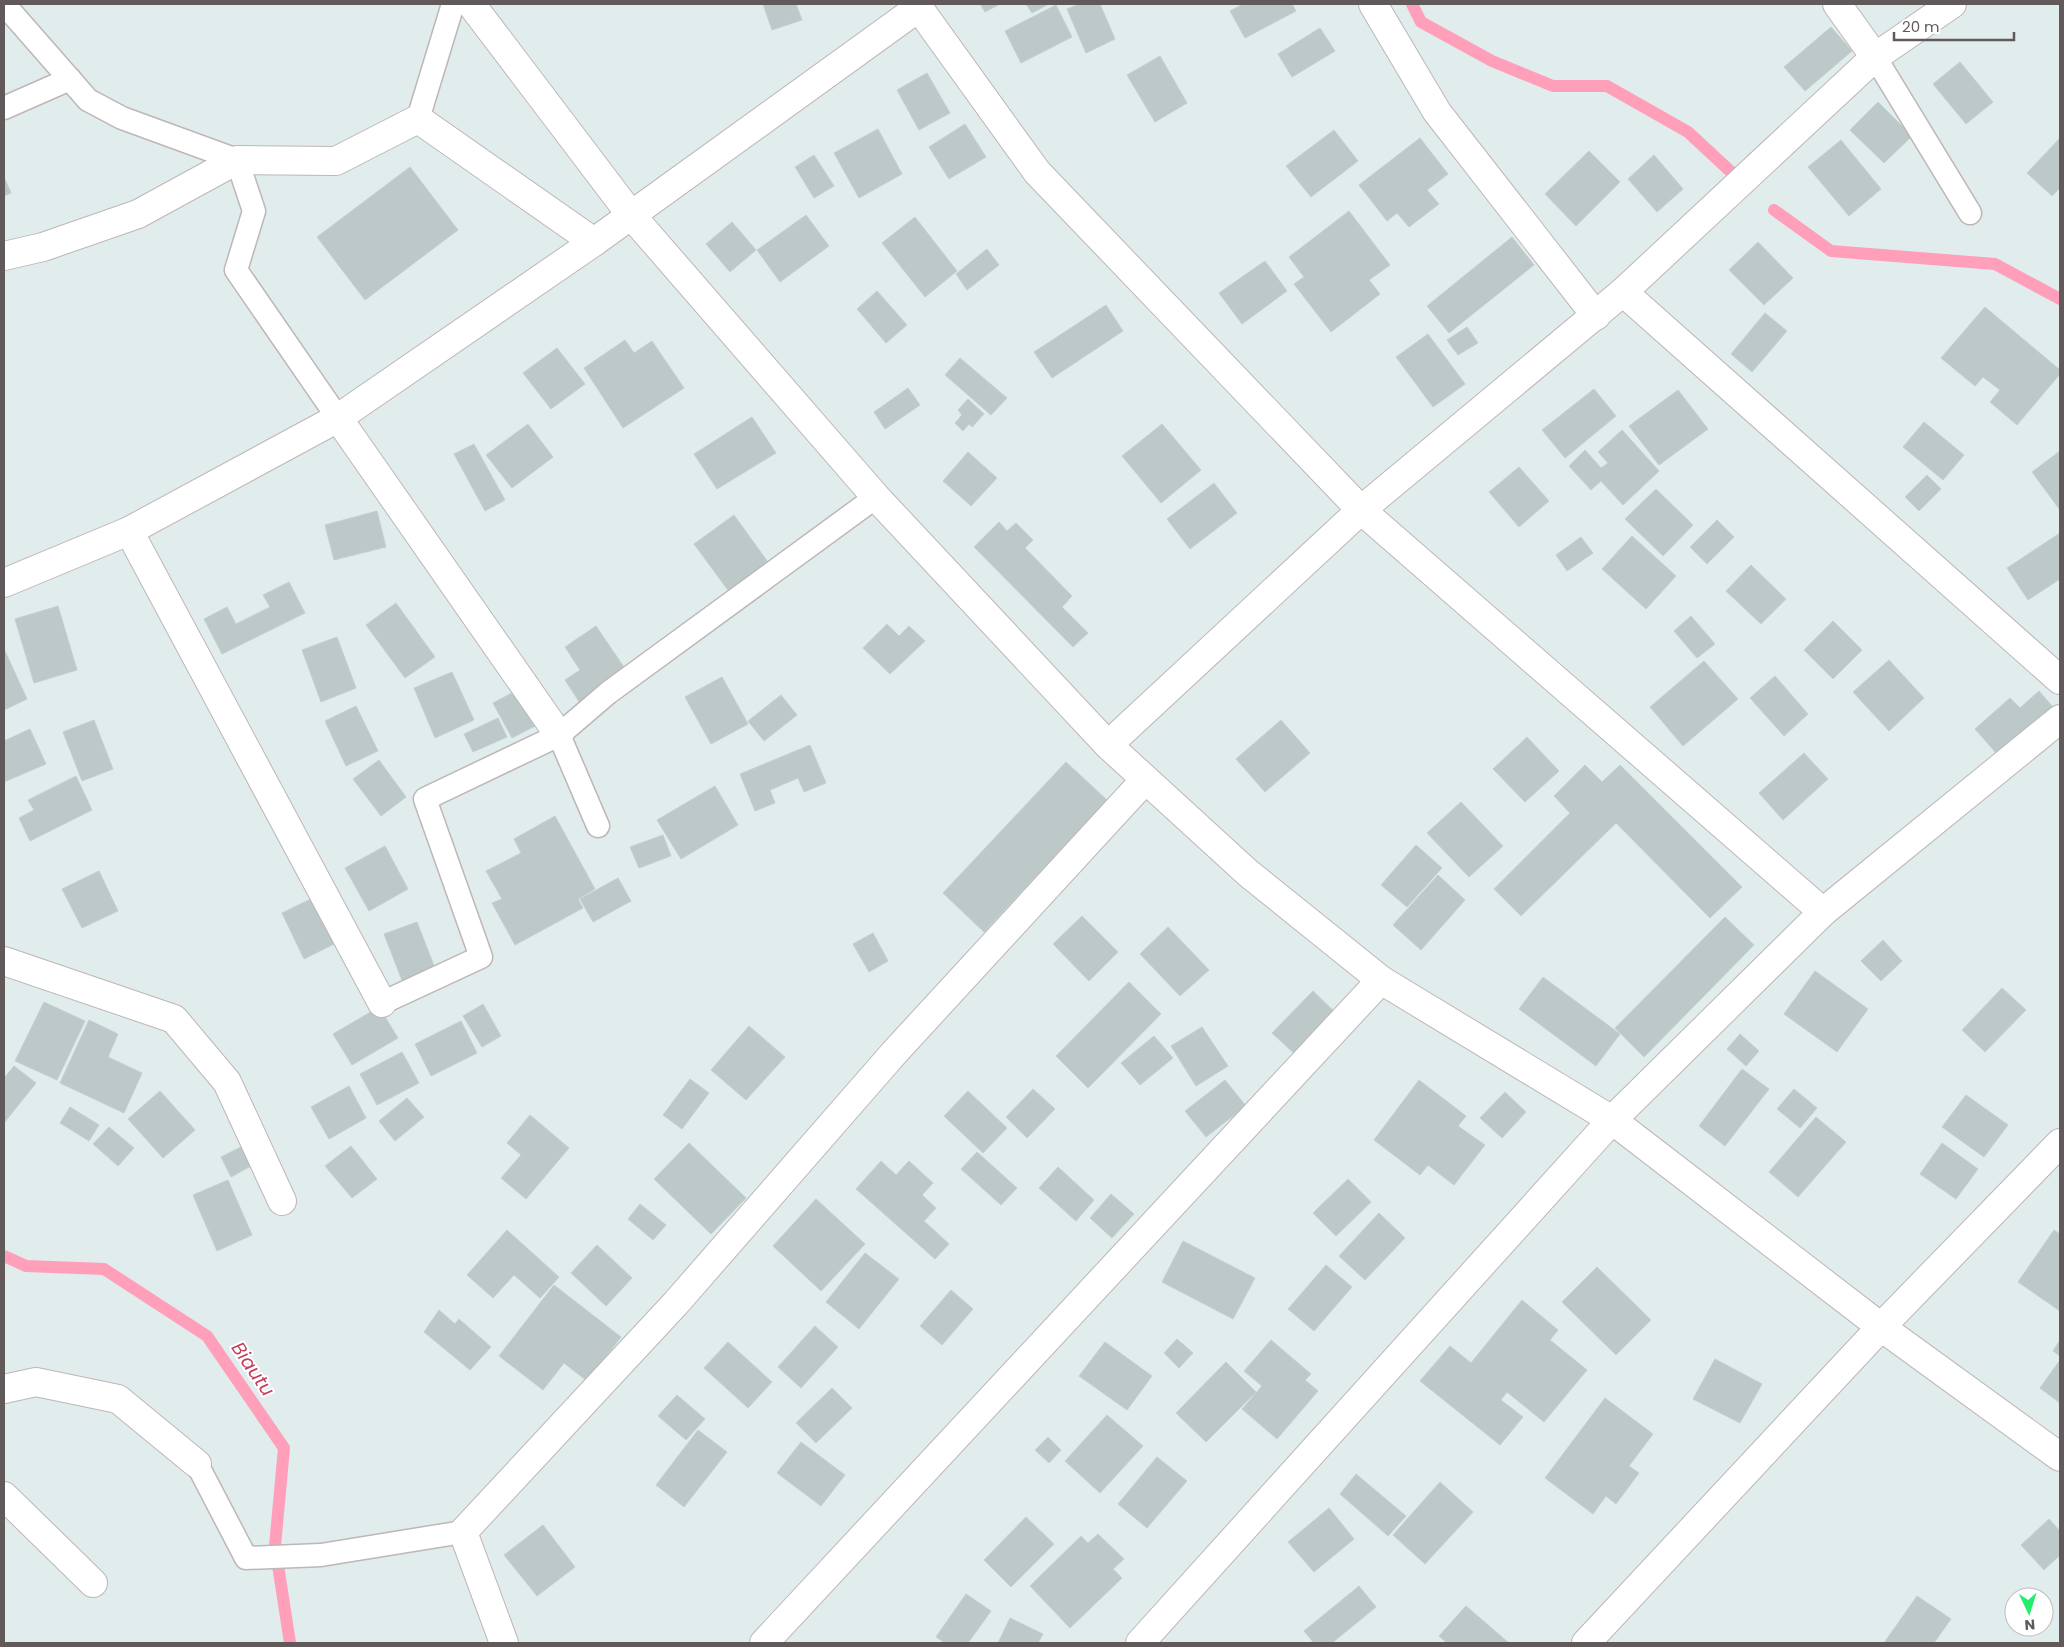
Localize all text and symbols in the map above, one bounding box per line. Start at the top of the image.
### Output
scale bar [1894,10,2014,42]
text: 20 m [1902,16,1940,37]
water label: Biautu [225,1336,281,1402]
north arrow [2004,1587,2054,1637]
text: N [2024,1615,2036,1635]

